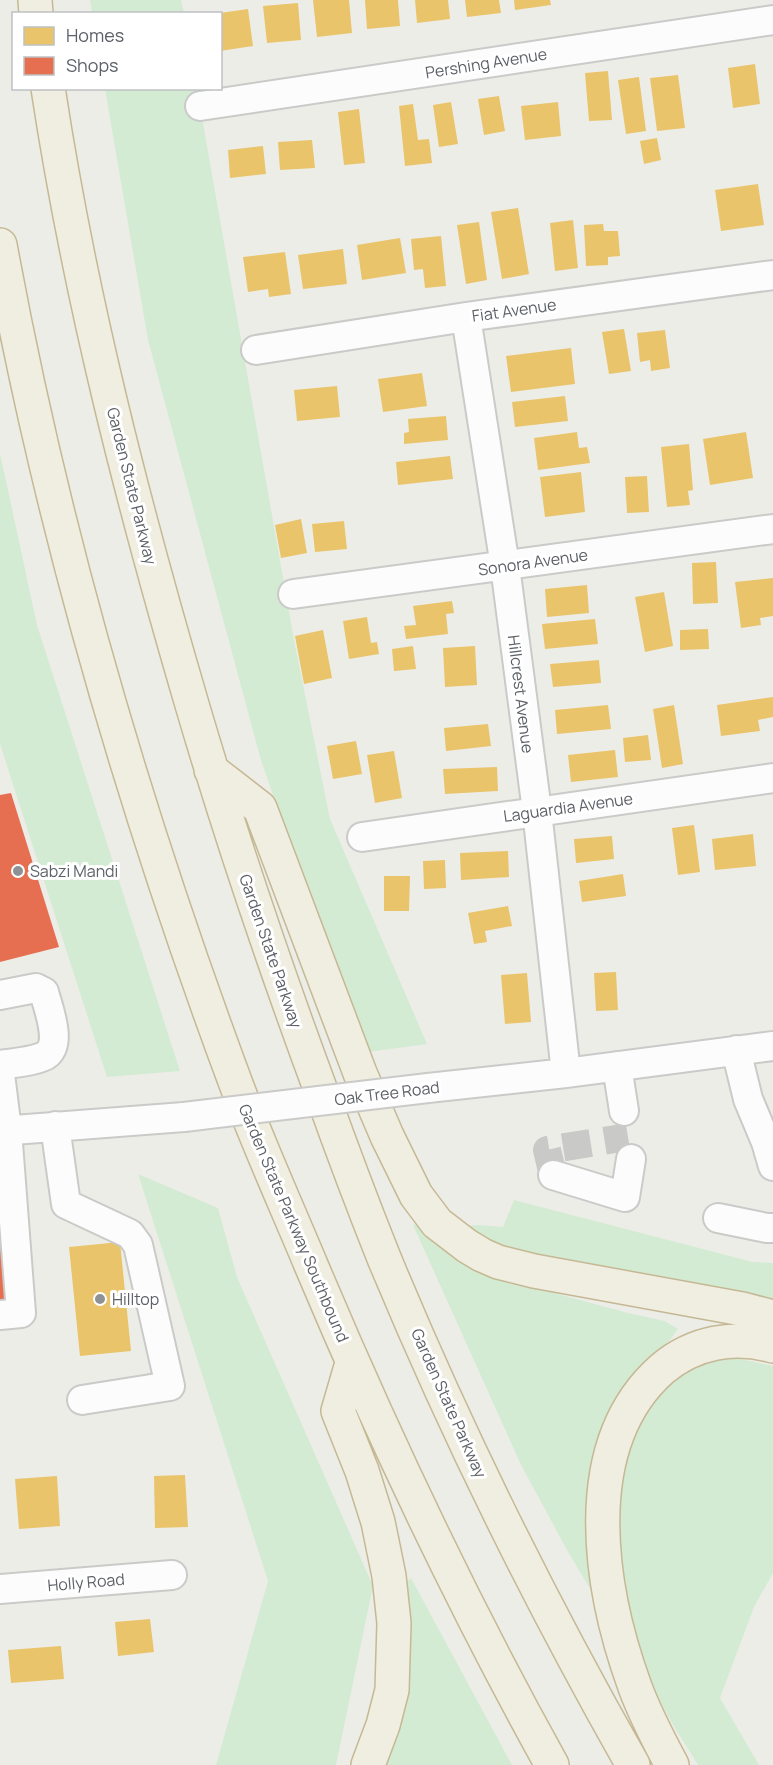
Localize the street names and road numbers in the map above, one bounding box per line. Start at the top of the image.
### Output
street label: Pershing Avenue [424,43,548,83]
street label: Fiat Avenue [470,293,558,327]
street label: Garden State Parkway [102,405,162,568]
street label: Sonora Avenue [477,543,589,581]
street label: Hillcrest Avenue [503,634,539,754]
street label: Laguardia Avenue [502,787,634,827]
street label: Garden State Parkway [234,871,308,1031]
street label: Oak Tree Road [333,1076,441,1110]
street label: Garden State Parkway Southbound [234,1101,354,1345]
street label: Garden State Parkway [406,1325,492,1482]
street label: Holly Road [46,1568,126,1596]

